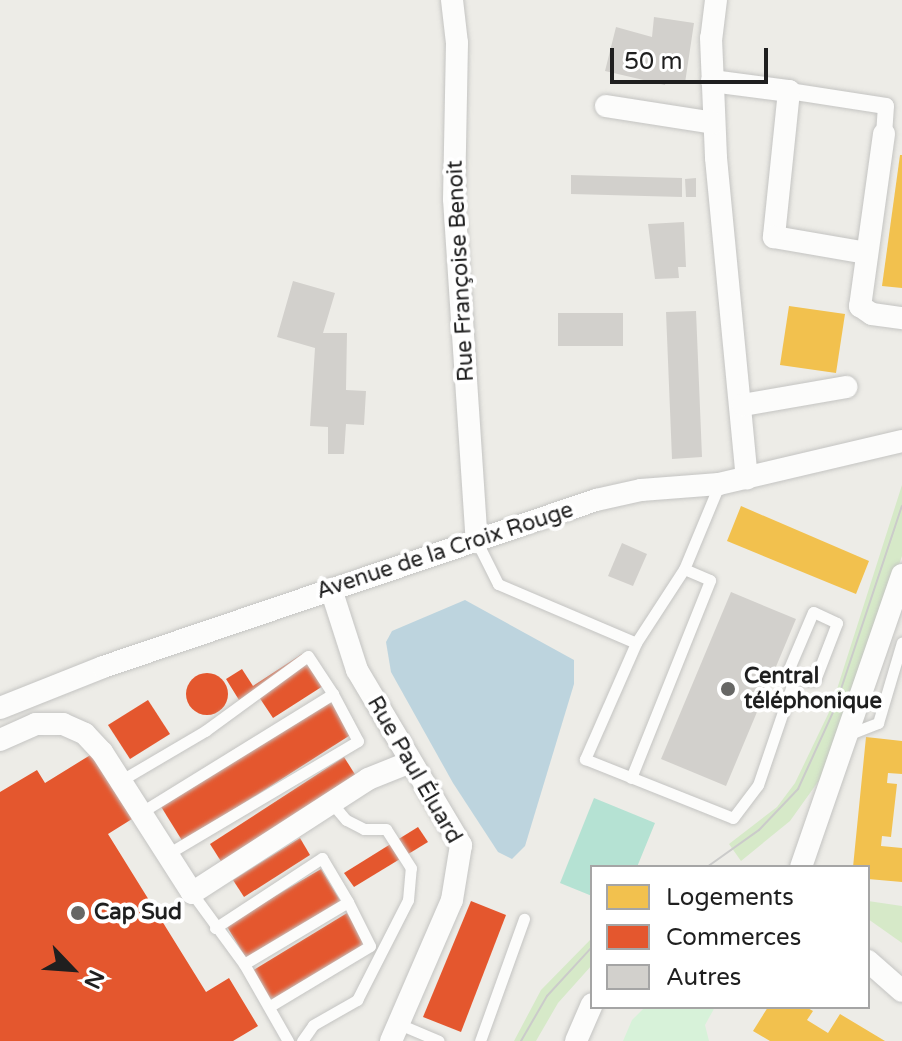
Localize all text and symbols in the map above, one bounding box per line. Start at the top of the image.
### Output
scale bar [614,32,772,82]
text: 50 m [624,47,682,76]
street label: Rue Françoise Benoit [442,160,480,382]
street label: Avenue de la Croix Rouge [313,497,577,605]
place label: Central téléphonique [744,663,882,714]
marker: Central téléphonique [719,680,737,698]
street label: Rue Paul Éluard [361,692,467,848]
legend [590,865,870,1009]
text: Logements [666,883,794,912]
place label: Cap Sud [94,900,182,926]
marker: Cap Sud [69,904,87,922]
text: Commerces [666,923,801,952]
north arrow [32,929,112,1009]
text: Autres [666,963,741,992]
text: N [78,966,109,993]

